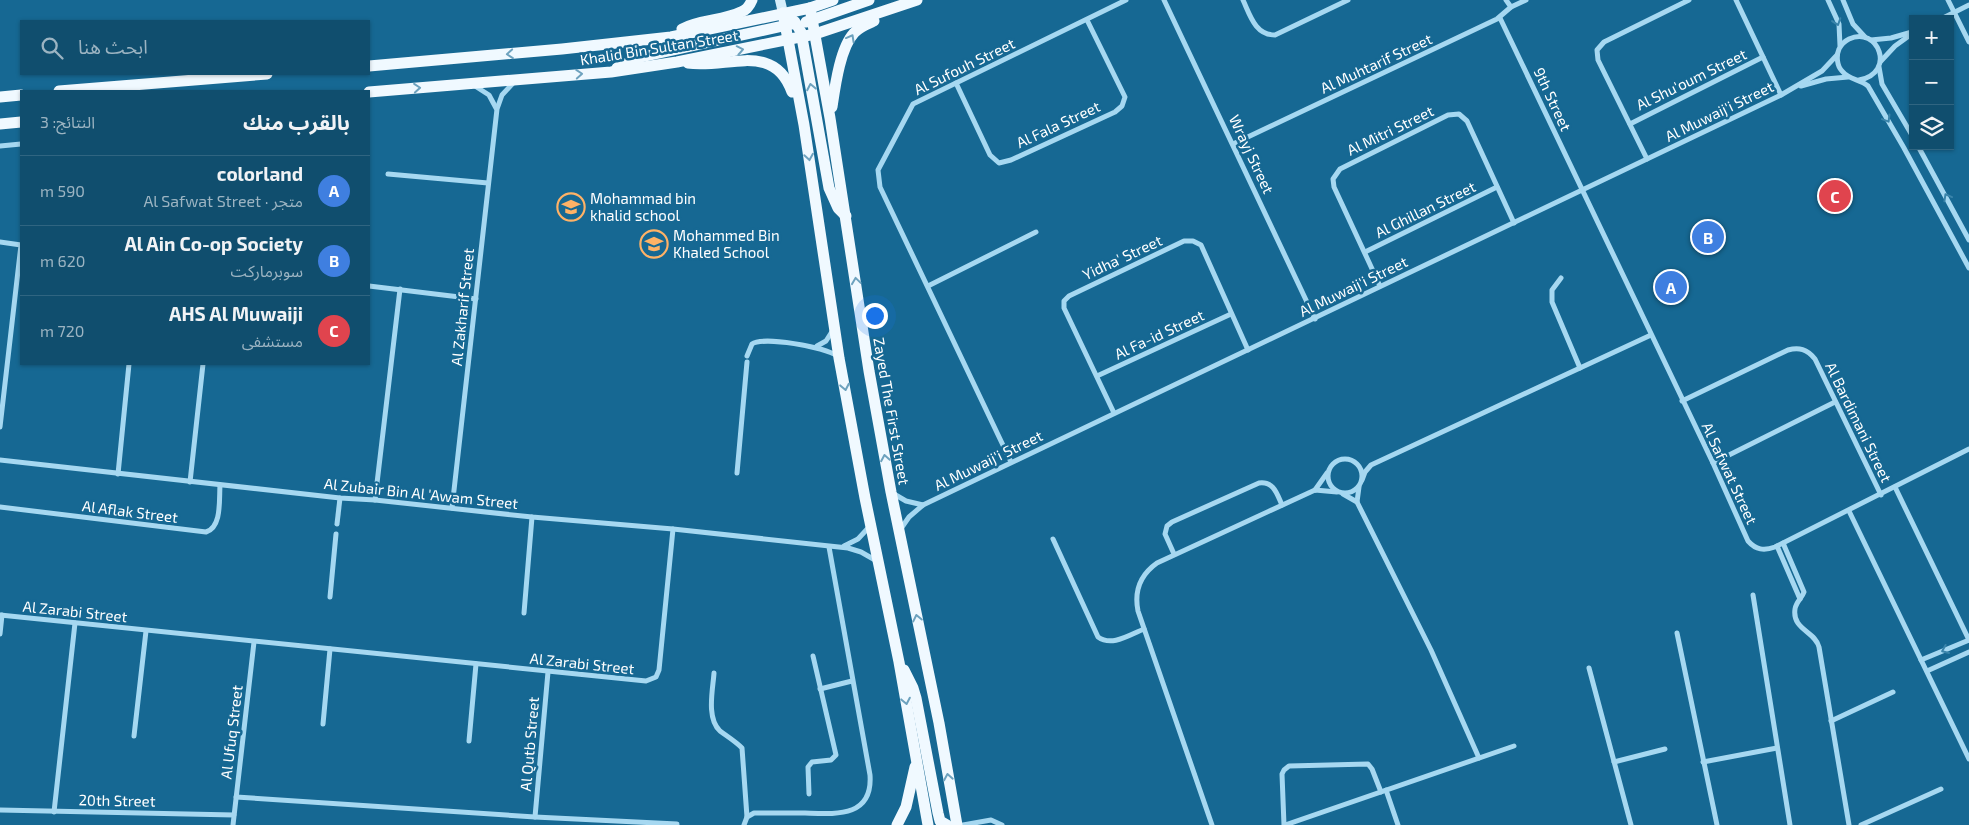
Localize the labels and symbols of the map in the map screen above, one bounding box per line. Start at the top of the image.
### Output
one-way arrow [1831,18,1841,26]
street label: Khalid Bin Sultan Street [579,26,740,68]
street label: Al Muhtarif Street [1317,29,1435,97]
street label: Al Sufouh Street [911,34,1018,98]
one-way arrow [845,35,855,44]
street label: Al Shu'oum Street [1633,44,1749,114]
one-way arrow [735,45,744,55]
one-way arrow [506,48,514,59]
street label: 9th Street [1530,64,1576,134]
one-way arrow [576,69,584,80]
street label: Al Muwaij'i Street [1662,77,1777,146]
one-way arrow [806,82,816,91]
one-way arrow [414,83,422,94]
street label: Al Fala Street [1013,97,1103,151]
street label: Al Mitri Street [1344,101,1436,159]
street label: Wrayj Street [1225,112,1278,197]
one-way arrow [1881,114,1891,123]
one-way arrow [803,153,813,162]
street label: Al Ghillan Street [1372,177,1478,241]
pin: C [1819,177,1851,215]
place label: Mohammad bin khalid school [590,189,696,224]
school or university icon: Mohammad bin khalid school [556,192,586,222]
one-way arrow [1943,193,1953,202]
pin: B [1692,218,1724,256]
place label: Mohammed Bin Khaled School [673,226,780,261]
school or university icon: Mohammed Bin Khaled School [639,229,669,259]
street label: Yidha' Street [1079,231,1165,283]
street label: Al Zakharif Street [447,247,477,367]
street label: Al Muwaij'i Street [1296,252,1411,321]
pin: A [1655,268,1687,306]
one-way arrow [851,276,862,284]
your location [862,303,888,329]
street label: Al Fa-id Street [1111,305,1207,363]
street label: Zayed The First Street [870,336,914,486]
street label: Al Bardimani Street [1822,359,1896,485]
one-way arrow [839,382,849,391]
street label: Al Safwat Street [1699,419,1762,527]
street label: Al Muwaij'i Street [931,426,1046,495]
one-way arrow [880,454,890,463]
street label: Al Zubair Bin Al 'Awam Street [323,474,519,512]
street label: Al Aflak Street [81,496,179,526]
street label: Al Zarabi Street [22,597,128,625]
one-way arrow [913,613,923,622]
one-way arrow [1941,644,1950,654]
street label: Al Zarabi Street [529,649,635,677]
street label: Al Ufuq Street [216,684,246,780]
street label: Al Qutb Street [516,696,543,792]
one-way arrow [901,696,911,705]
one-way arrow [944,773,954,782]
street label: 20th Street [78,790,156,810]

